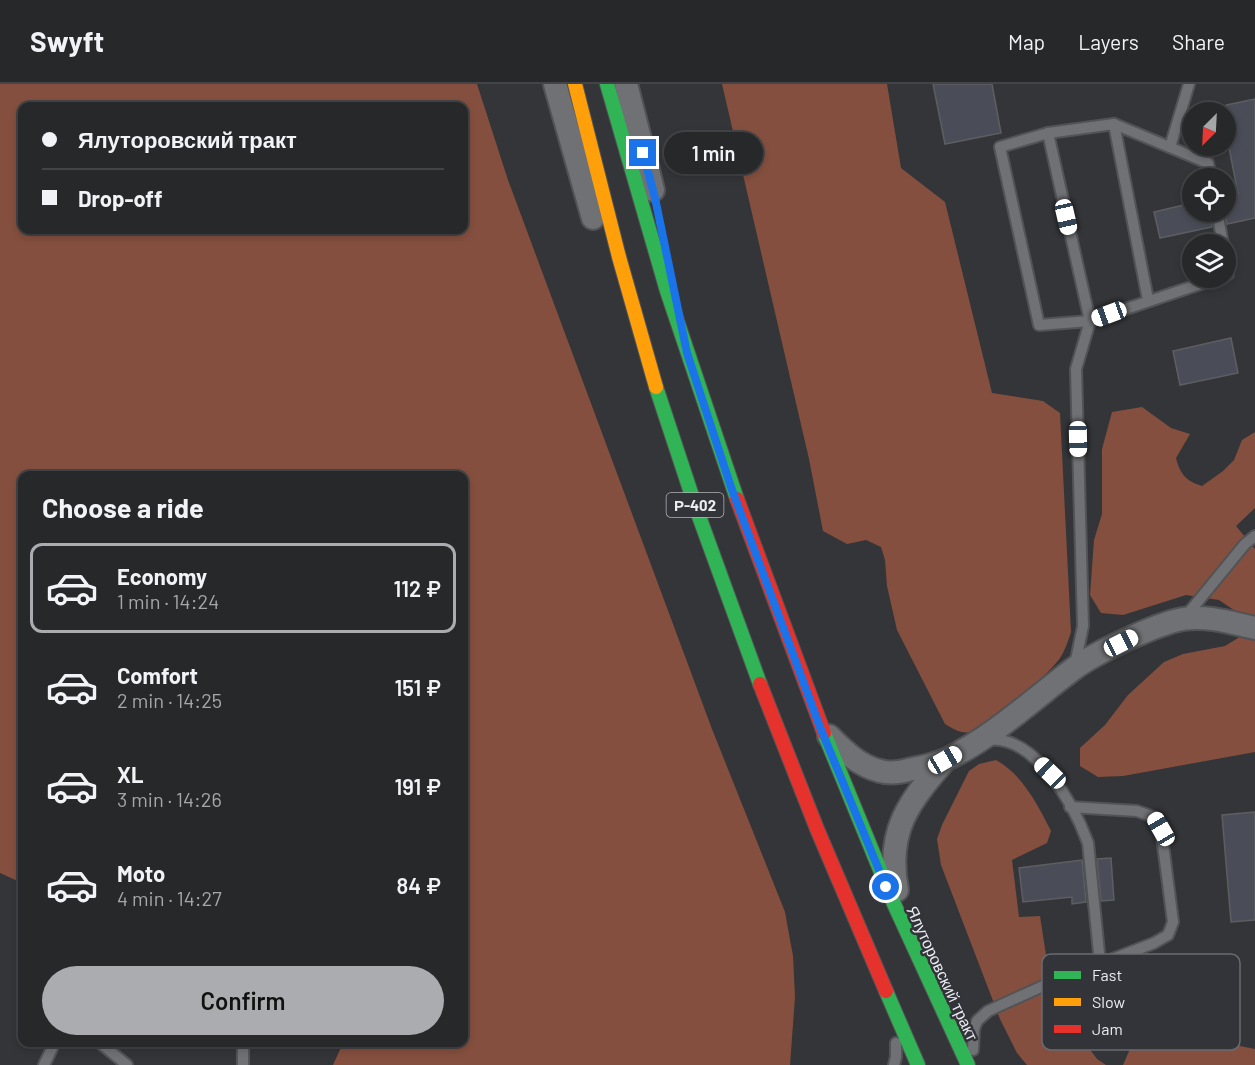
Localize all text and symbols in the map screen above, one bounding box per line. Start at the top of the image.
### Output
text: Swyft [30,24,104,58]
text: Map [1008,29,1045,54]
text: Layers [1078,29,1139,54]
text: Share [1172,29,1225,54]
north arrow [1182,102,1236,156]
map controls [1182,102,1236,288]
text: Ялуторовский тракт [78,126,297,152]
callout: 1 min [664,132,763,174]
route end [629,139,656,166]
text: 1 min [692,141,735,165]
button: locate [1182,168,1236,222]
text: Drop-off [78,185,162,211]
car [1053,197,1079,237]
button: layers [1182,234,1236,288]
car [1089,299,1129,329]
car [1069,421,1087,457]
text: Choose a ride [42,491,204,523]
road number: Р-402 [666,493,724,517]
icon: car [45,561,99,615]
text: Economy [117,563,207,589]
text: 112 ₽ [393,575,441,601]
text: 1 min · 14:24 [117,589,219,613]
car [1101,627,1141,659]
icon: car [45,660,99,714]
text: Comfort [117,662,198,688]
text: 151 ₽ [394,674,441,700]
text: 2 min · 14:25 [117,688,222,712]
car [925,743,965,777]
car [1031,754,1069,792]
icon: car [45,759,99,813]
text: XL [117,761,143,787]
text: 191 ₽ [395,773,441,799]
text: 3 min · 14:26 [117,787,222,811]
car [1144,809,1178,849]
icon: car [45,858,99,912]
text: Moto [117,860,165,886]
text: 84 ₽ [397,872,441,898]
route start [872,873,899,900]
text: 4 min · 14:27 [117,886,222,910]
street label: Ялуторовский тракт [903,902,983,1044]
legend [1042,954,1240,1050]
text: Fast [1092,965,1122,984]
button: Confirm [42,966,444,1035]
text: Slow [1092,992,1125,1011]
text: Jam [1092,1019,1123,1038]

